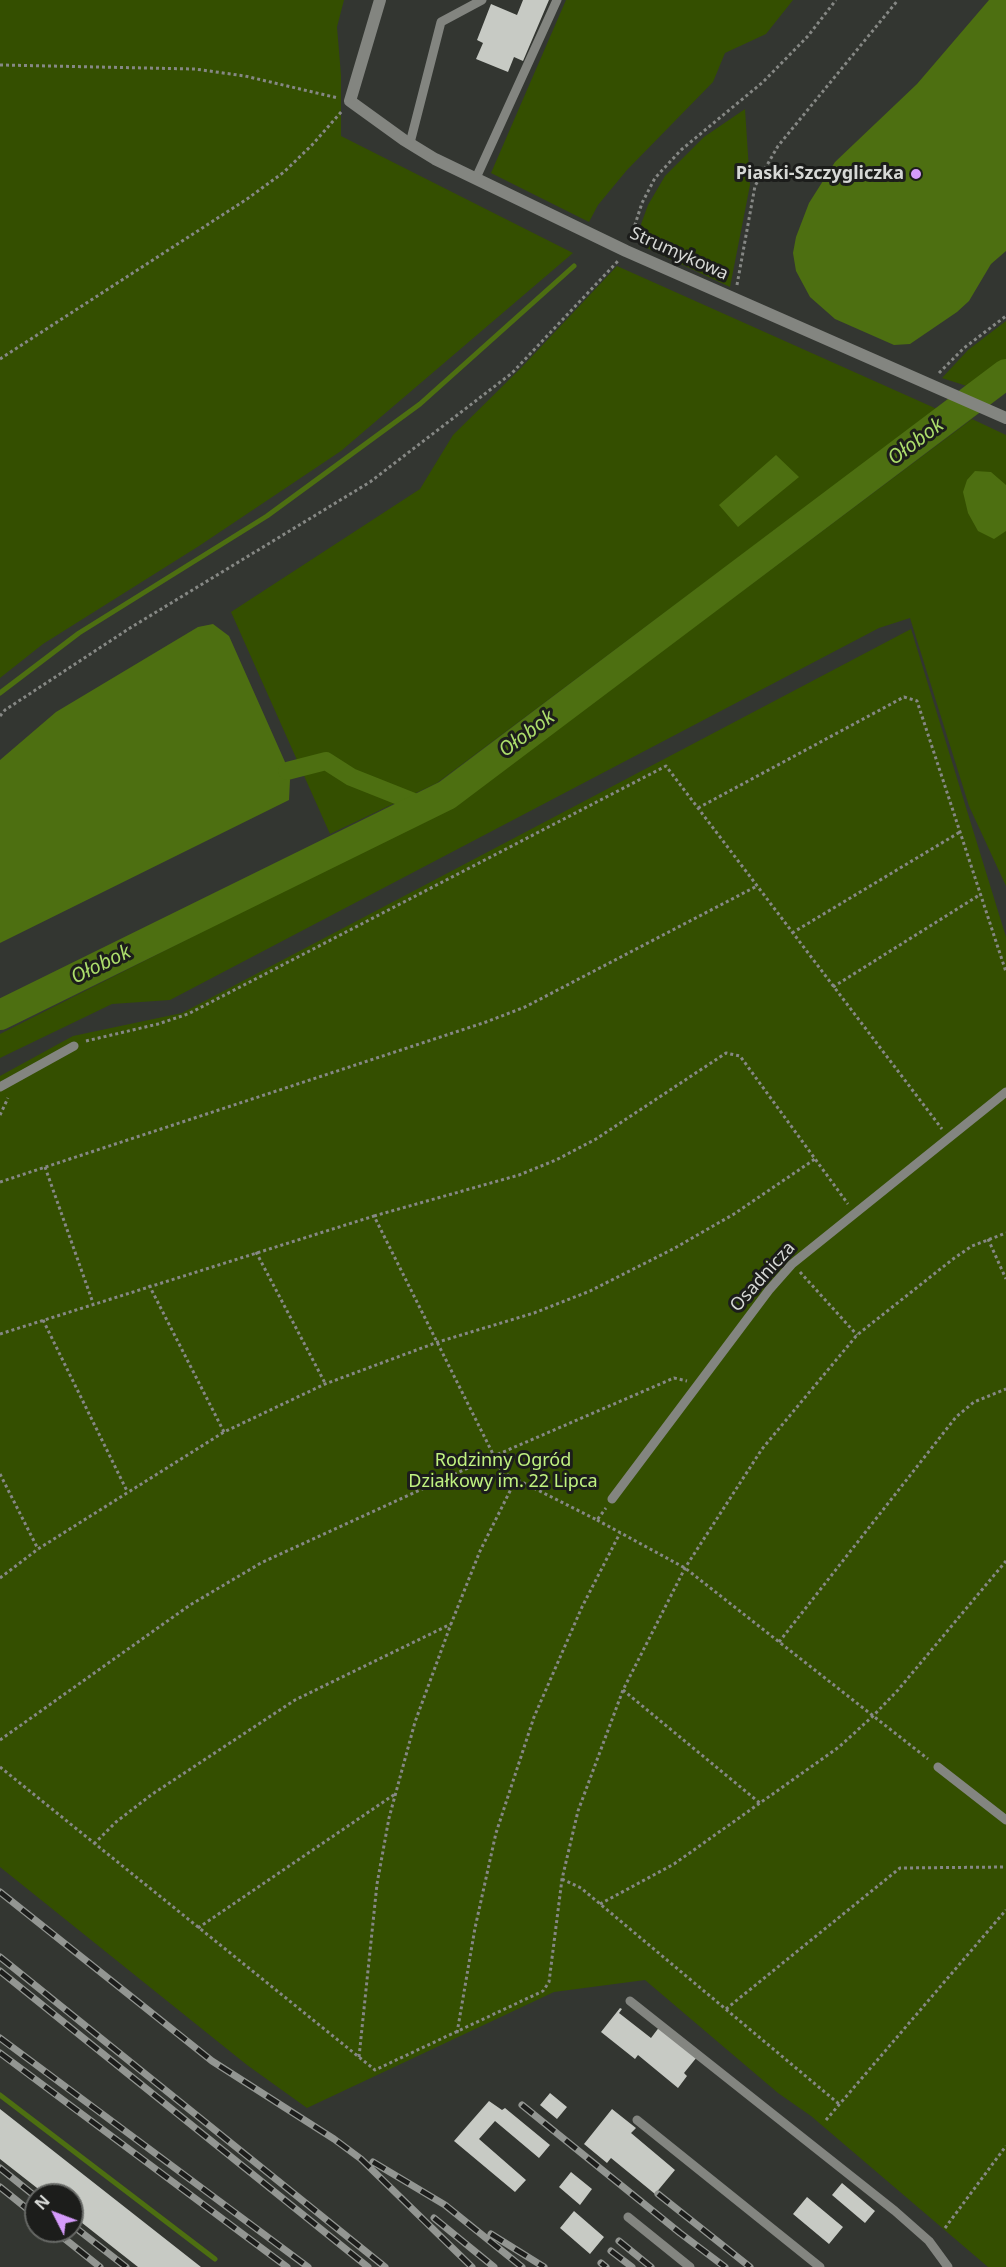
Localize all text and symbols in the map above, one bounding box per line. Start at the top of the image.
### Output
place label: Piaski-Szczygliczka [736,163,904,185]
marker: Piaski-Szczygliczka [909,167,923,181]
street label: Strumykowa [626,223,732,285]
water label: Ołobok [883,413,949,471]
water label: Ołobok [494,705,560,763]
water label: Ołobok [67,940,135,990]
street label: Osadnicza [726,1238,800,1316]
park label: Rodzinny Ogród Działkowy im. 22 Lipca [408,1450,598,1492]
north arrow [24,2183,84,2243]
text: N [30,2190,55,2214]

